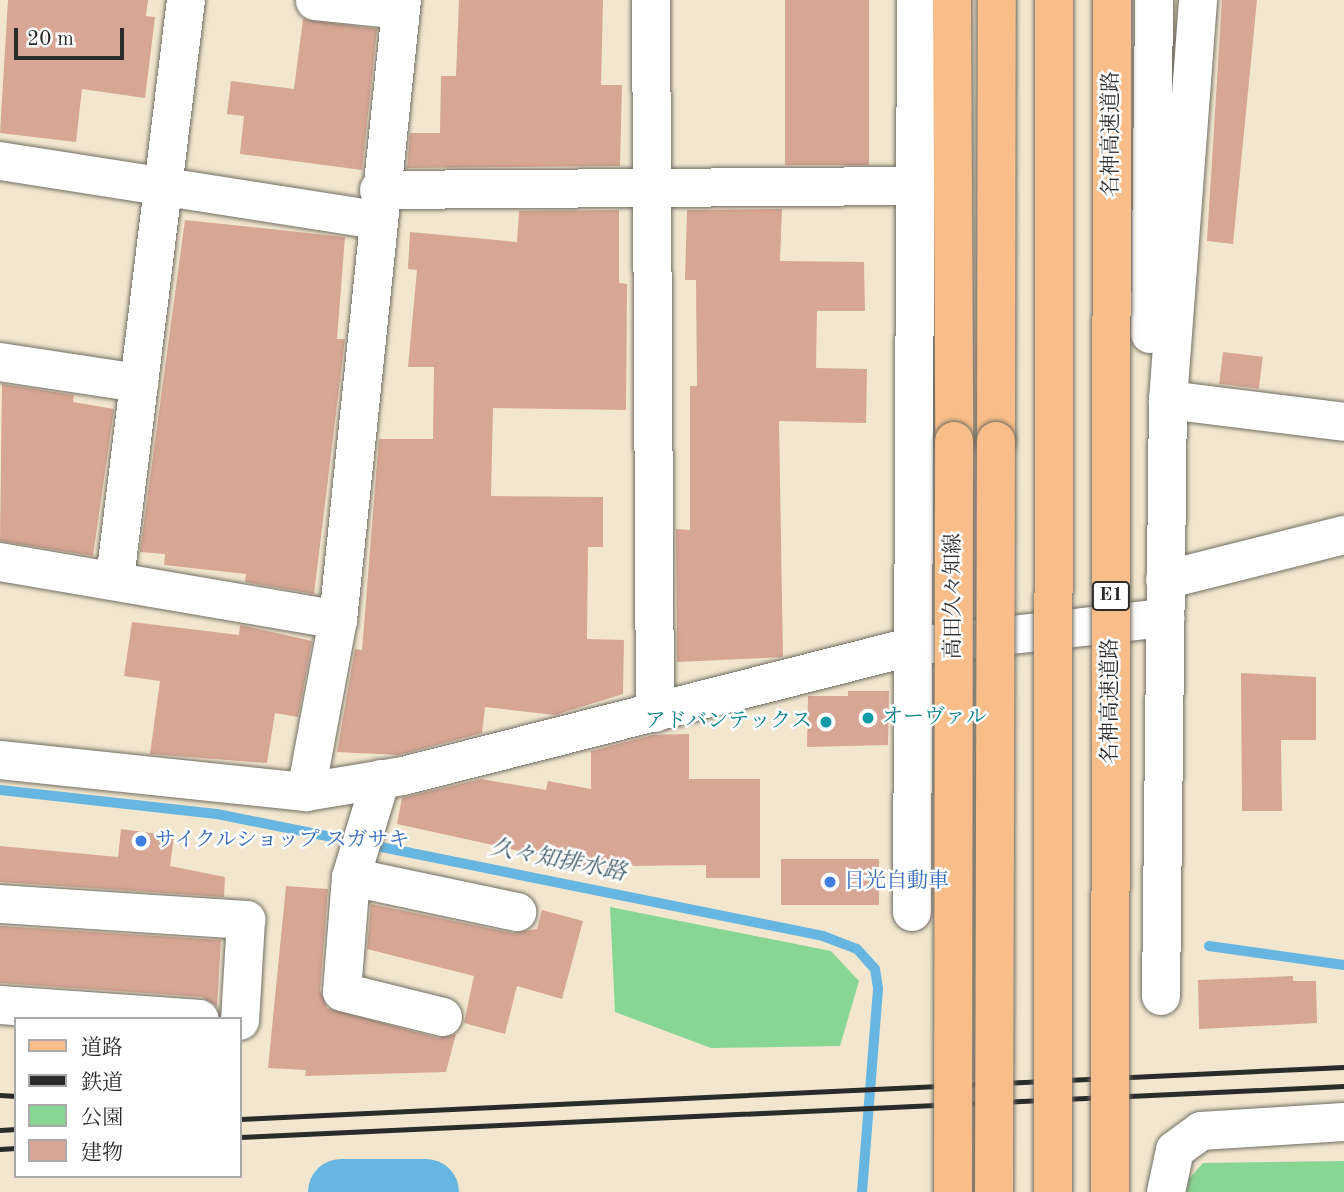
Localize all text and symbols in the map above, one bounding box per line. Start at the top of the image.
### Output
scale bar [18,14,128,58]
text: 20 m [27,29,74,50]
street label: 名神高速道路 [1099,71,1125,197]
street label: 高田久々知線 [941,533,967,659]
road number: E1 [1092,580,1130,611]
street label: 名神高速道路 [1098,638,1124,764]
place label: オーヴァル [882,705,987,731]
place label: アドバンテックス [644,709,812,735]
marker: オーヴァル [860,710,876,726]
marker: アドバンテックス [818,714,834,730]
place label: サイクルショップ スガサキ [155,828,413,854]
marker: サイクルショップ スガサキ [133,833,149,849]
water label: 久々知排水路 [488,834,628,888]
place label: 日光自動車 [844,869,949,895]
marker: 日光自動車 [822,874,838,890]
legend [14,1017,242,1178]
text: 道路 [81,1038,123,1059]
text: 鉄道 [81,1073,123,1094]
text: 公園 [81,1108,123,1129]
text: 建物 [81,1143,123,1164]

